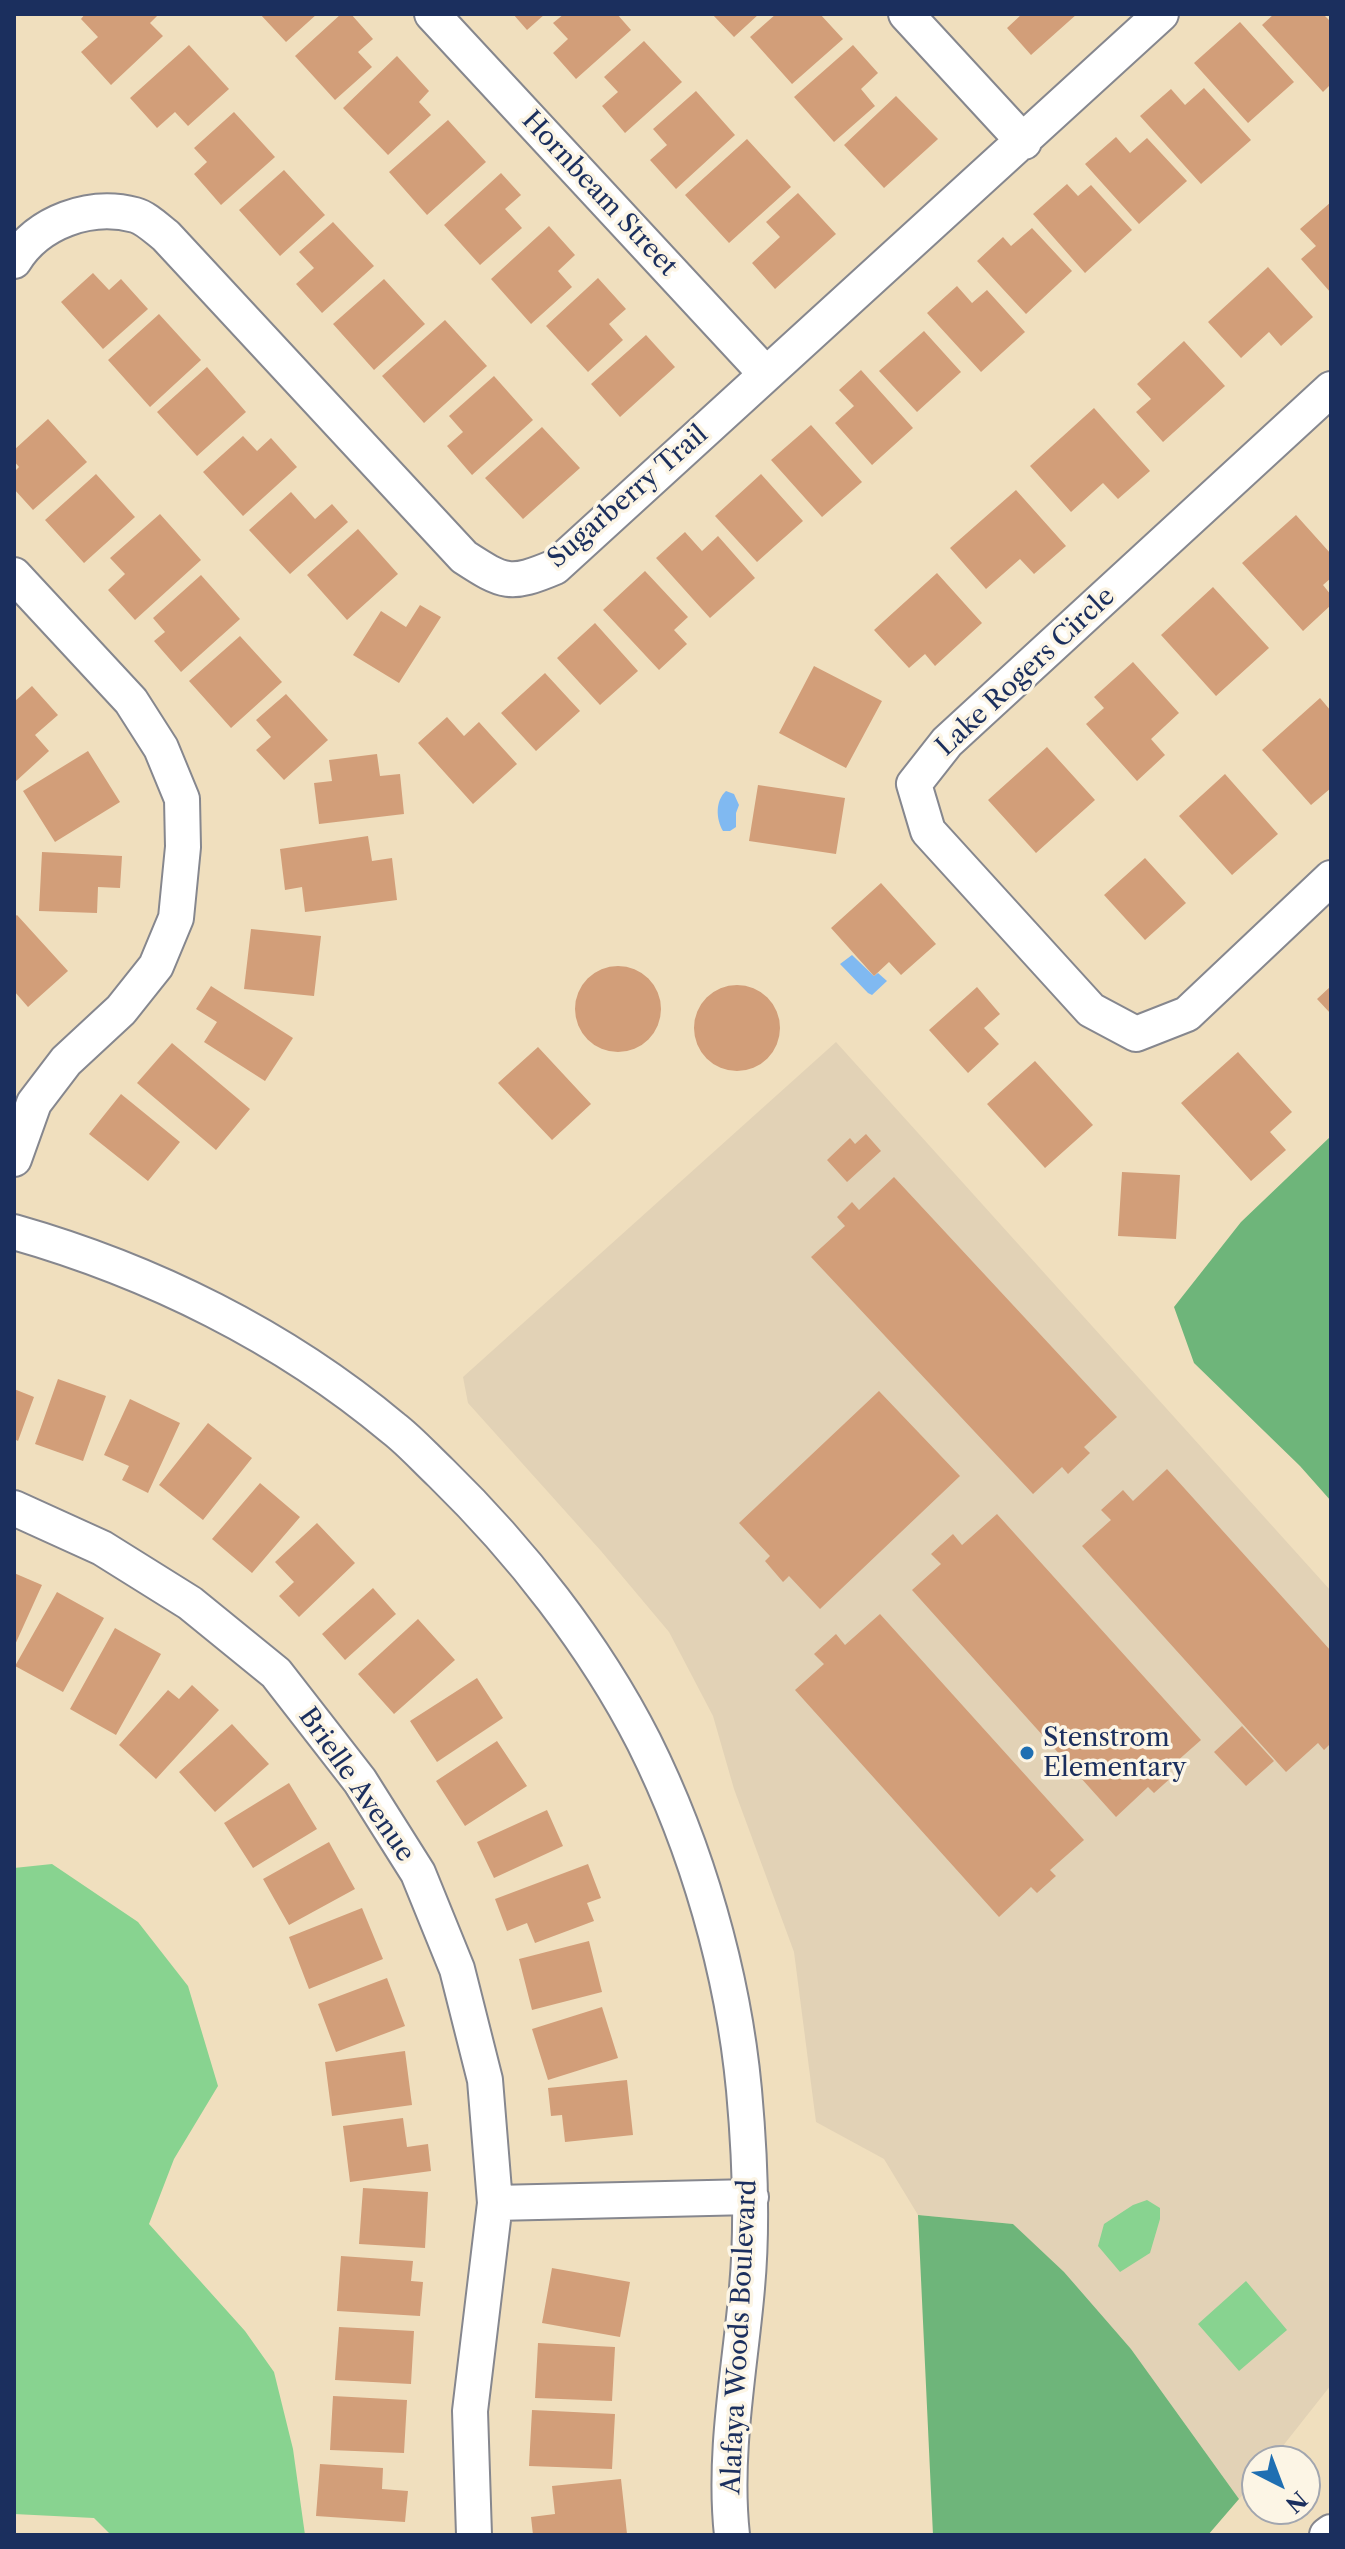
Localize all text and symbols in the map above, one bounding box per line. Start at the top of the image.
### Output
street label: Hornbeam Street [515,105,683,283]
street label: Sugarberry Trail [542,419,714,575]
street label: Lake Rogers Circle [930,581,1122,763]
street label: Brielle Avenue [291,1702,421,1868]
place label: Stenstrom Elementary [1043,1722,1187,1784]
marker: Stenstrom Elementary [1018,1744,1036,1762]
street label: Alafaya Woods Boulevard [716,2179,764,2495]
north arrow [1241,2445,1321,2525]
text: N [1280,2485,1312,2518]

